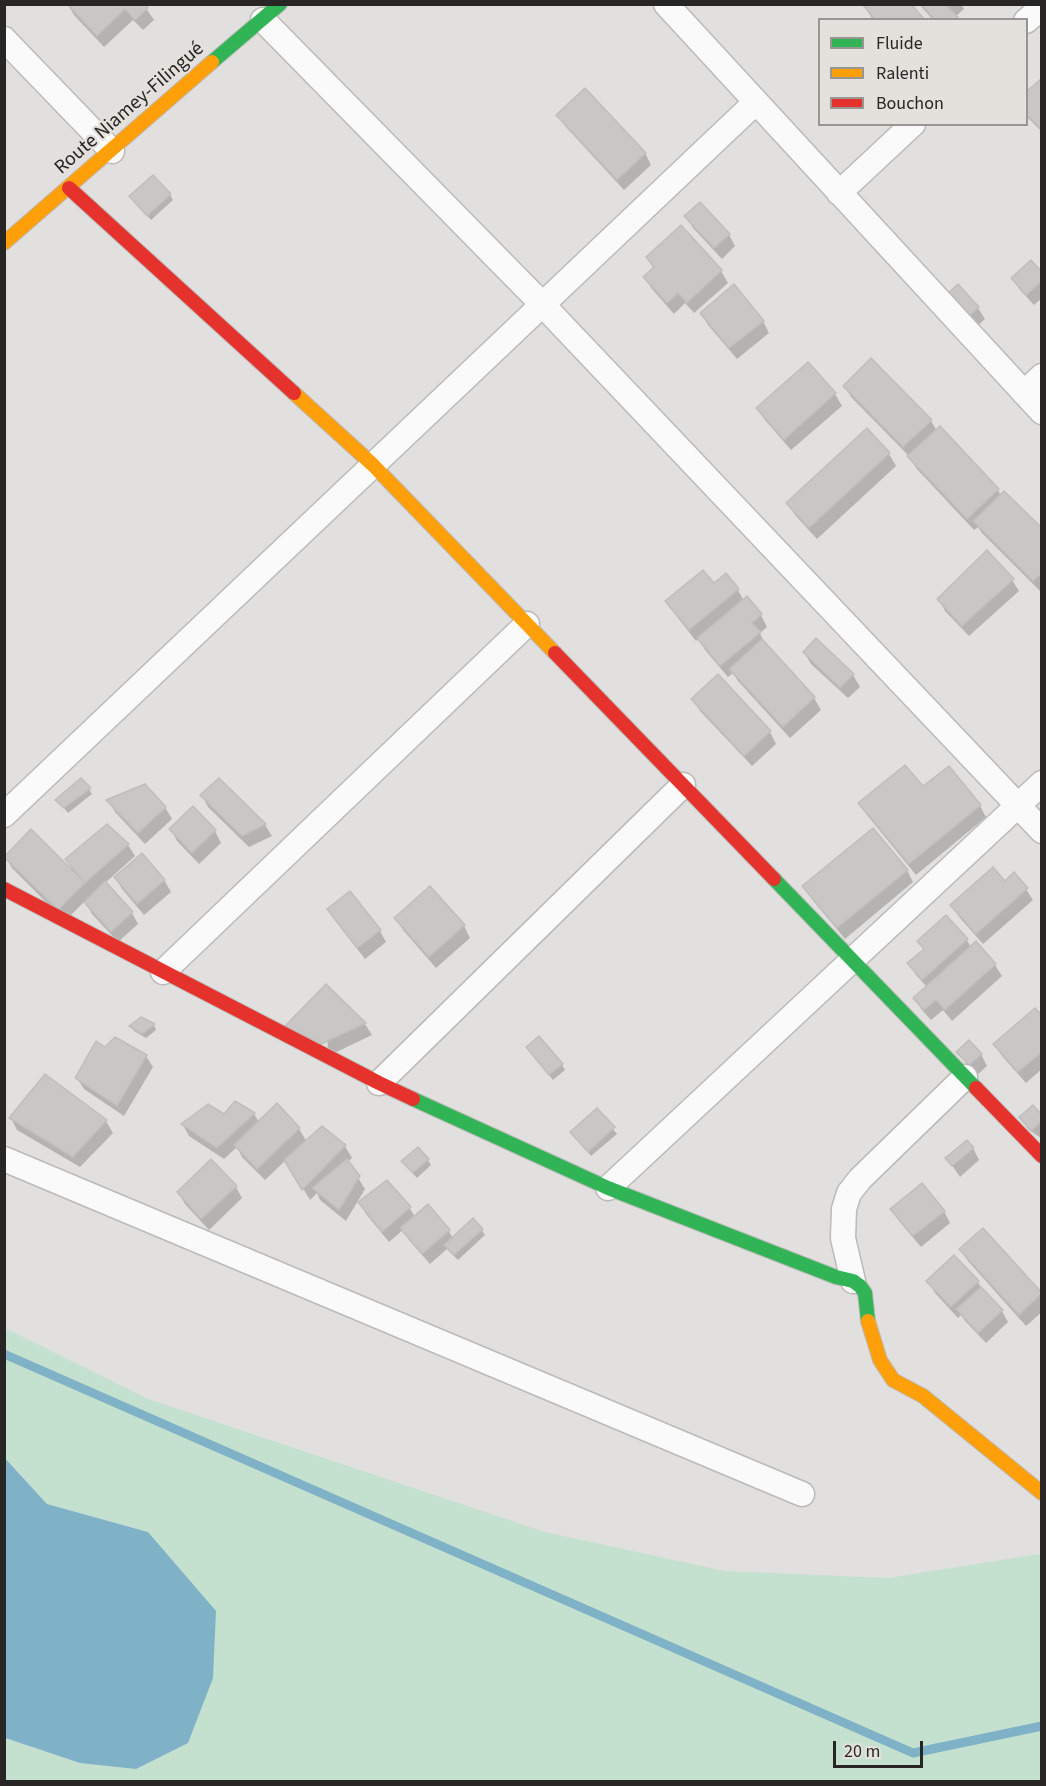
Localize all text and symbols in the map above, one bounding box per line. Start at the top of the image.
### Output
legend [818,18,1028,126]
text: Fluide [876,31,923,56]
street label: Route Niamey-Filingué [50,38,210,180]
text: Ralenti [876,61,929,86]
text: Bouchon [876,91,944,116]
scale bar [836,1729,926,1767]
text: 20 m [844,1739,880,1764]

